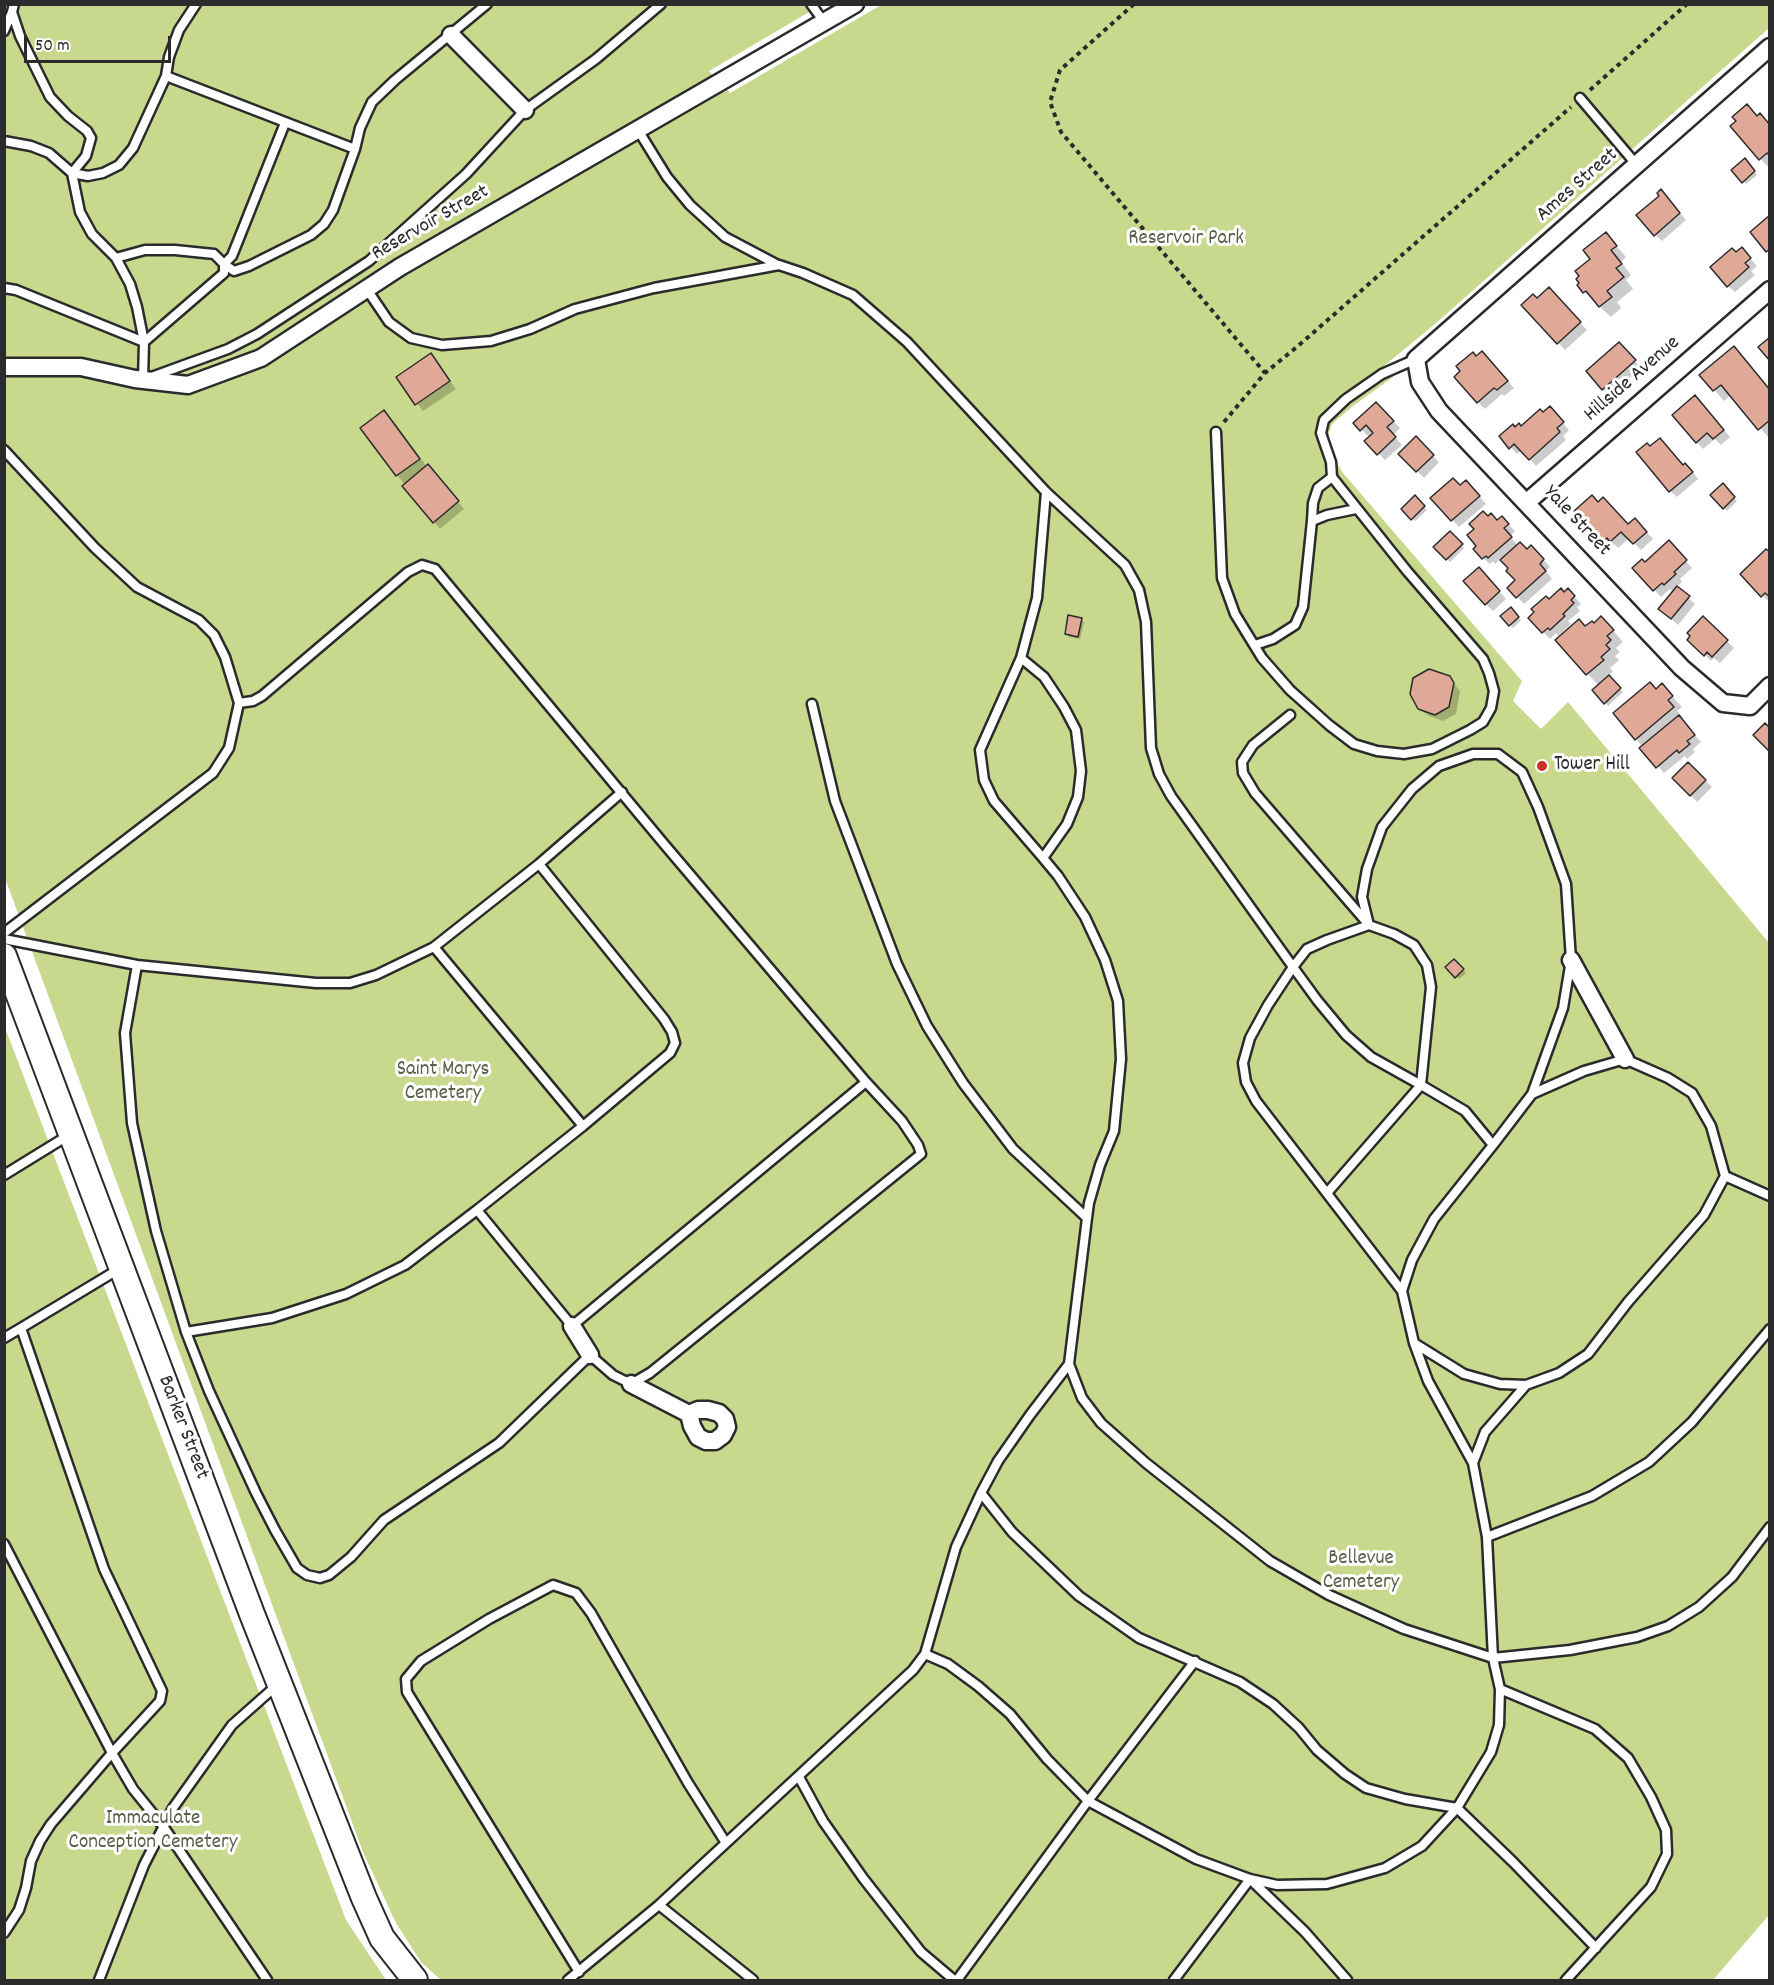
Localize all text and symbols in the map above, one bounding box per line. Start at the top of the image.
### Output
scale bar [27,24,174,62]
text: 50 m [35,34,70,59]
street label: Ames Street [1532,144,1624,228]
street label: Reservoir Street [368,180,494,268]
park label: Reservoir Park [1128,227,1244,253]
street label: Hillside Avenue [1580,332,1686,428]
street label: Yale Street [1537,481,1615,563]
place label: Tower Hill [1554,753,1630,779]
marker: Tower Hill [1535,759,1549,773]
park label: Saint Marys Cemetery [397,1058,489,1108]
street label: Barker Street [151,1373,213,1483]
park label: Bellevue Cemetery [1323,1547,1399,1597]
park label: Immaculate Conception Cemetery [69,1807,237,1857]

